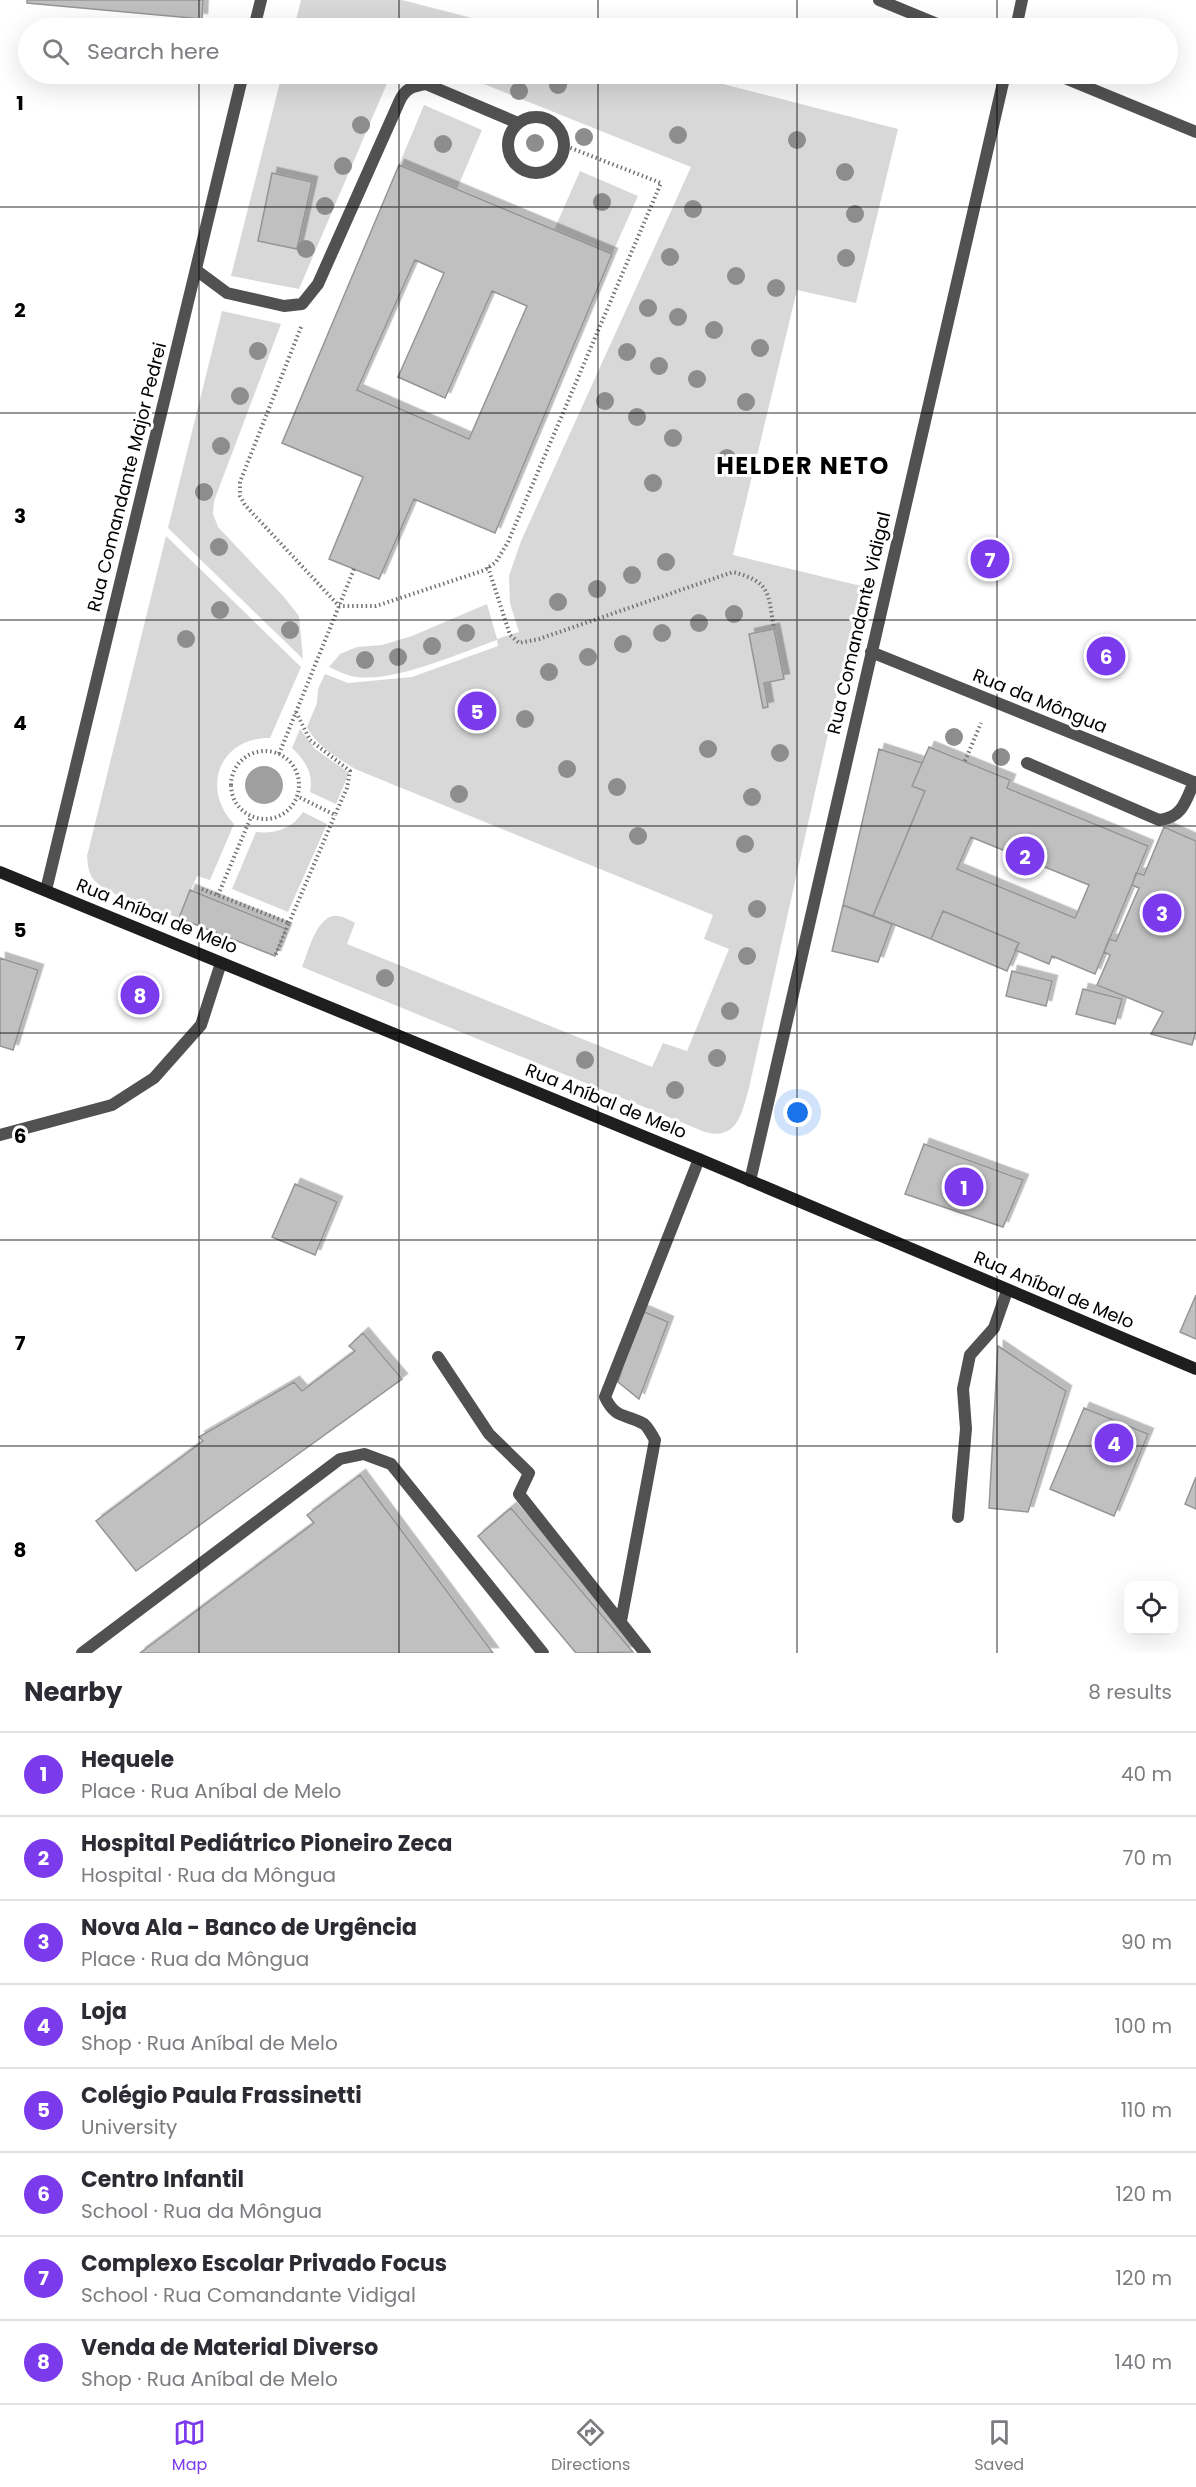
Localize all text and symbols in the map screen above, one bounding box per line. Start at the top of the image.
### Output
search box [18,18,1178,84]
icon: search [39,35,72,68]
text: Search here [87,36,220,67]
text: 1 [16,89,24,117]
text: 2 [14,296,26,324]
street label: Rua Comandante Major Pedrei [81,340,172,614]
district label: HELDER NETO [716,449,890,482]
text: 3 [14,502,26,530]
street label: Rua Comandante Vidigal [821,509,896,736]
pin: 7 [970,536,1010,582]
pin: 6 [1086,634,1126,678]
street label: Rua da Môngua [969,662,1111,739]
pin: 5 [458,688,496,734]
text: 4 [13,709,27,737]
pin: 2 [1006,834,1044,878]
street label: Rua Aníbal de Melo [73,872,242,959]
pin: 3 [1142,890,1182,936]
text: 5 [14,916,27,944]
pin: 8 [120,972,160,1018]
street label: Rua Aníbal de Melo [522,1057,691,1144]
your location [783,1098,812,1127]
text: 6 [14,1122,26,1150]
pin: 1 [944,1164,984,1210]
street label: Rua Aníbal de Melo [970,1244,1138,1335]
text: 7 [15,1329,26,1357]
pin: 4 [1094,1420,1134,1466]
text: 8 [14,1536,26,1564]
map controls [1124,1581,1178,1635]
button: locate [1124,1581,1178,1635]
text: Nearby [24,1674,122,1710]
text: 8 results [1088,1678,1172,1706]
text: Hequele [81,1744,174,1775]
text: 1 [40,1760,47,1788]
text: 40 m [1121,1760,1172,1788]
text: Place · Rua Aníbal de Melo [81,1777,341,1805]
text: Hospital Pediátrico Pioneiro Zeca [81,1828,452,1859]
text: 2 [38,1844,49,1872]
text: 70 m [1123,1844,1172,1872]
text: Hospital · Rua da Môngua [81,1861,336,1889]
text: Nova Ala - Banco de Urgência [81,1912,417,1943]
text: 3 [37,1928,50,1956]
text: 90 m [1121,1928,1172,1956]
text: Place · Rua da Môngua [81,1945,309,1973]
text: Loja [81,1996,127,2027]
text: 4 [37,2012,50,2040]
text: 100 m [1115,2012,1172,2040]
text: Shop · Rua Aníbal de Melo [81,2029,338,2057]
text: Colégio Paula Frassinetti [81,2080,362,2111]
text: 5 [37,2096,50,2124]
text: 110 m [1121,2096,1172,2124]
text: University [81,2113,177,2141]
text: Centro Infantil [81,2164,244,2195]
text: 6 [37,2180,50,2208]
text: 120 m [1116,2180,1172,2208]
text: School · Rua da Môngua [81,2197,322,2225]
text: Complexo Escolar Privado Focus [81,2248,447,2279]
text: 7 [38,2264,49,2292]
text: 120 m [1116,2264,1172,2292]
text: School · Rua Comandante Vidigal [81,2281,416,2309]
text: Venda de Material Diverso [81,2332,378,2363]
text: 8 [37,2348,50,2376]
text: 140 m [1115,2348,1172,2376]
text: Shop · Rua Aníbal de Melo [81,2365,338,2393]
tab: Map [172,2416,207,2477]
tab: Directions [551,2416,630,2477]
tab: Saved [974,2416,1024,2477]

